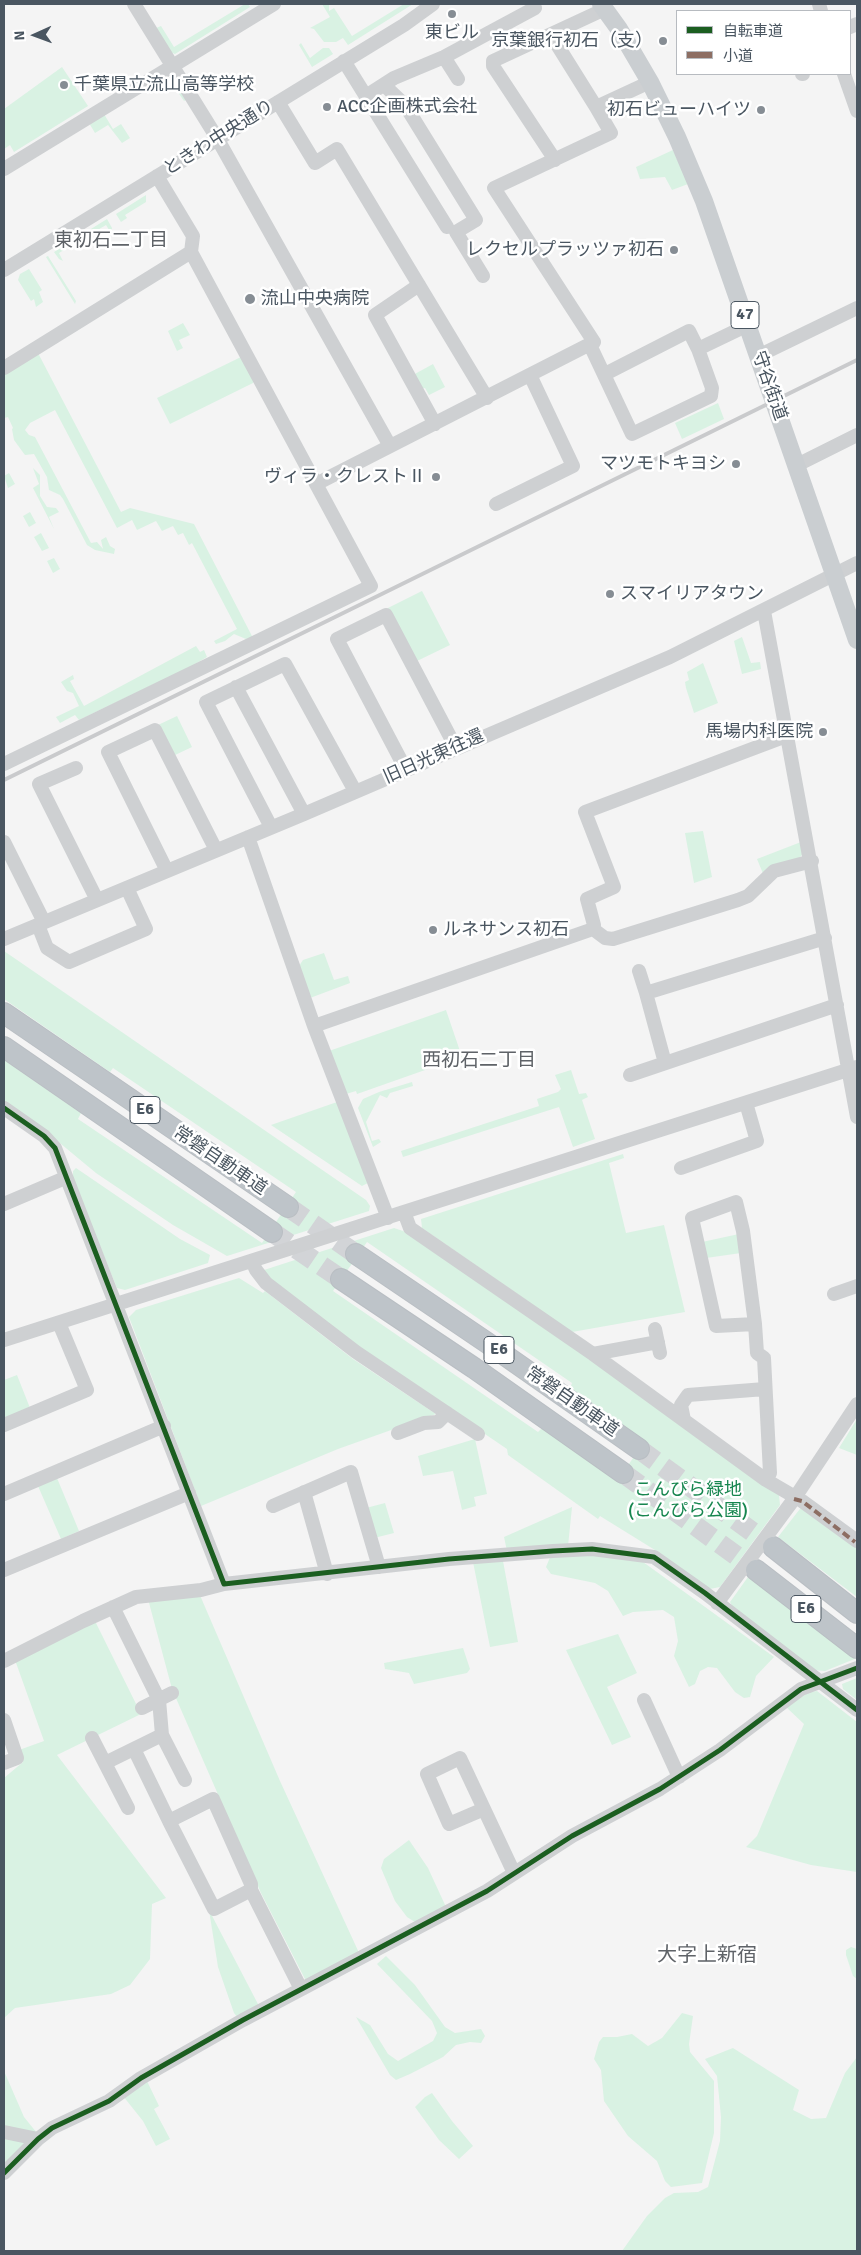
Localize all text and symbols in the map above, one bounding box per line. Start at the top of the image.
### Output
marker: 東ビル [446,8,458,20]
north arrow [10,10,60,60]
legend [676,10,851,75]
place label: 東ビル [425,22,479,44]
text: 自転車道 [723,22,783,40]
text: N [11,30,28,41]
place label: 京葉銀行初石（支） [491,30,653,52]
marker: 京葉銀行初石（支） [657,35,669,47]
text: 小道 [723,47,753,65]
place label: 千葉県立流山高等学校 [74,74,254,96]
marker: 千葉県立流山高等学校 [58,79,70,91]
street label: ときわ中央通り [160,95,278,181]
place label: ACC企画株式会社 [337,96,477,118]
place label: 初石ビューハイツ [607,99,751,121]
marker: ACC企画株式会社 [321,101,333,113]
marker: 初石ビューハイツ [755,104,767,116]
district label: 東初石二丁目 [54,230,168,252]
place label: レクセルプラッツァ初石 [466,239,664,261]
marker: レクセルプラッツァ初石 [668,244,680,256]
place label: 流山中央病院 [261,288,369,310]
marker: 流山中央病院 [243,292,257,306]
road number: 47 [731,302,759,328]
street label: 守谷街道 [747,348,791,424]
place label: マツモトキヨシ [600,453,726,475]
marker: マツモトキヨシ [730,458,742,470]
place label: ヴィラ・クレストⅡ [264,466,426,488]
marker: ヴィラ・クレストⅡ [430,471,442,483]
place label: スマイリアタウン [620,583,764,605]
marker: スマイリアタウン [604,588,616,600]
place label: 馬場内科医院 [705,721,813,743]
street label: 旧日光東往還 [380,725,488,789]
marker: 馬場内科医院 [817,726,829,738]
place label: ルネサンス初石 [443,919,569,941]
marker: ルネサンス初石 [427,924,439,936]
district label: 西初石二丁目 [422,1050,536,1072]
road number: E6 [130,1096,160,1124]
street label: 常磐自動車道 [169,1122,271,1200]
road number: E6 [484,1336,514,1364]
street label: 常磐自動車道 [522,1362,622,1442]
park label: こんぴら緑地 (こんぴら公園) [628,1479,748,1522]
road number: E6 [791,1596,821,1622]
district label: 大字上新宿 [657,1944,757,1968]

